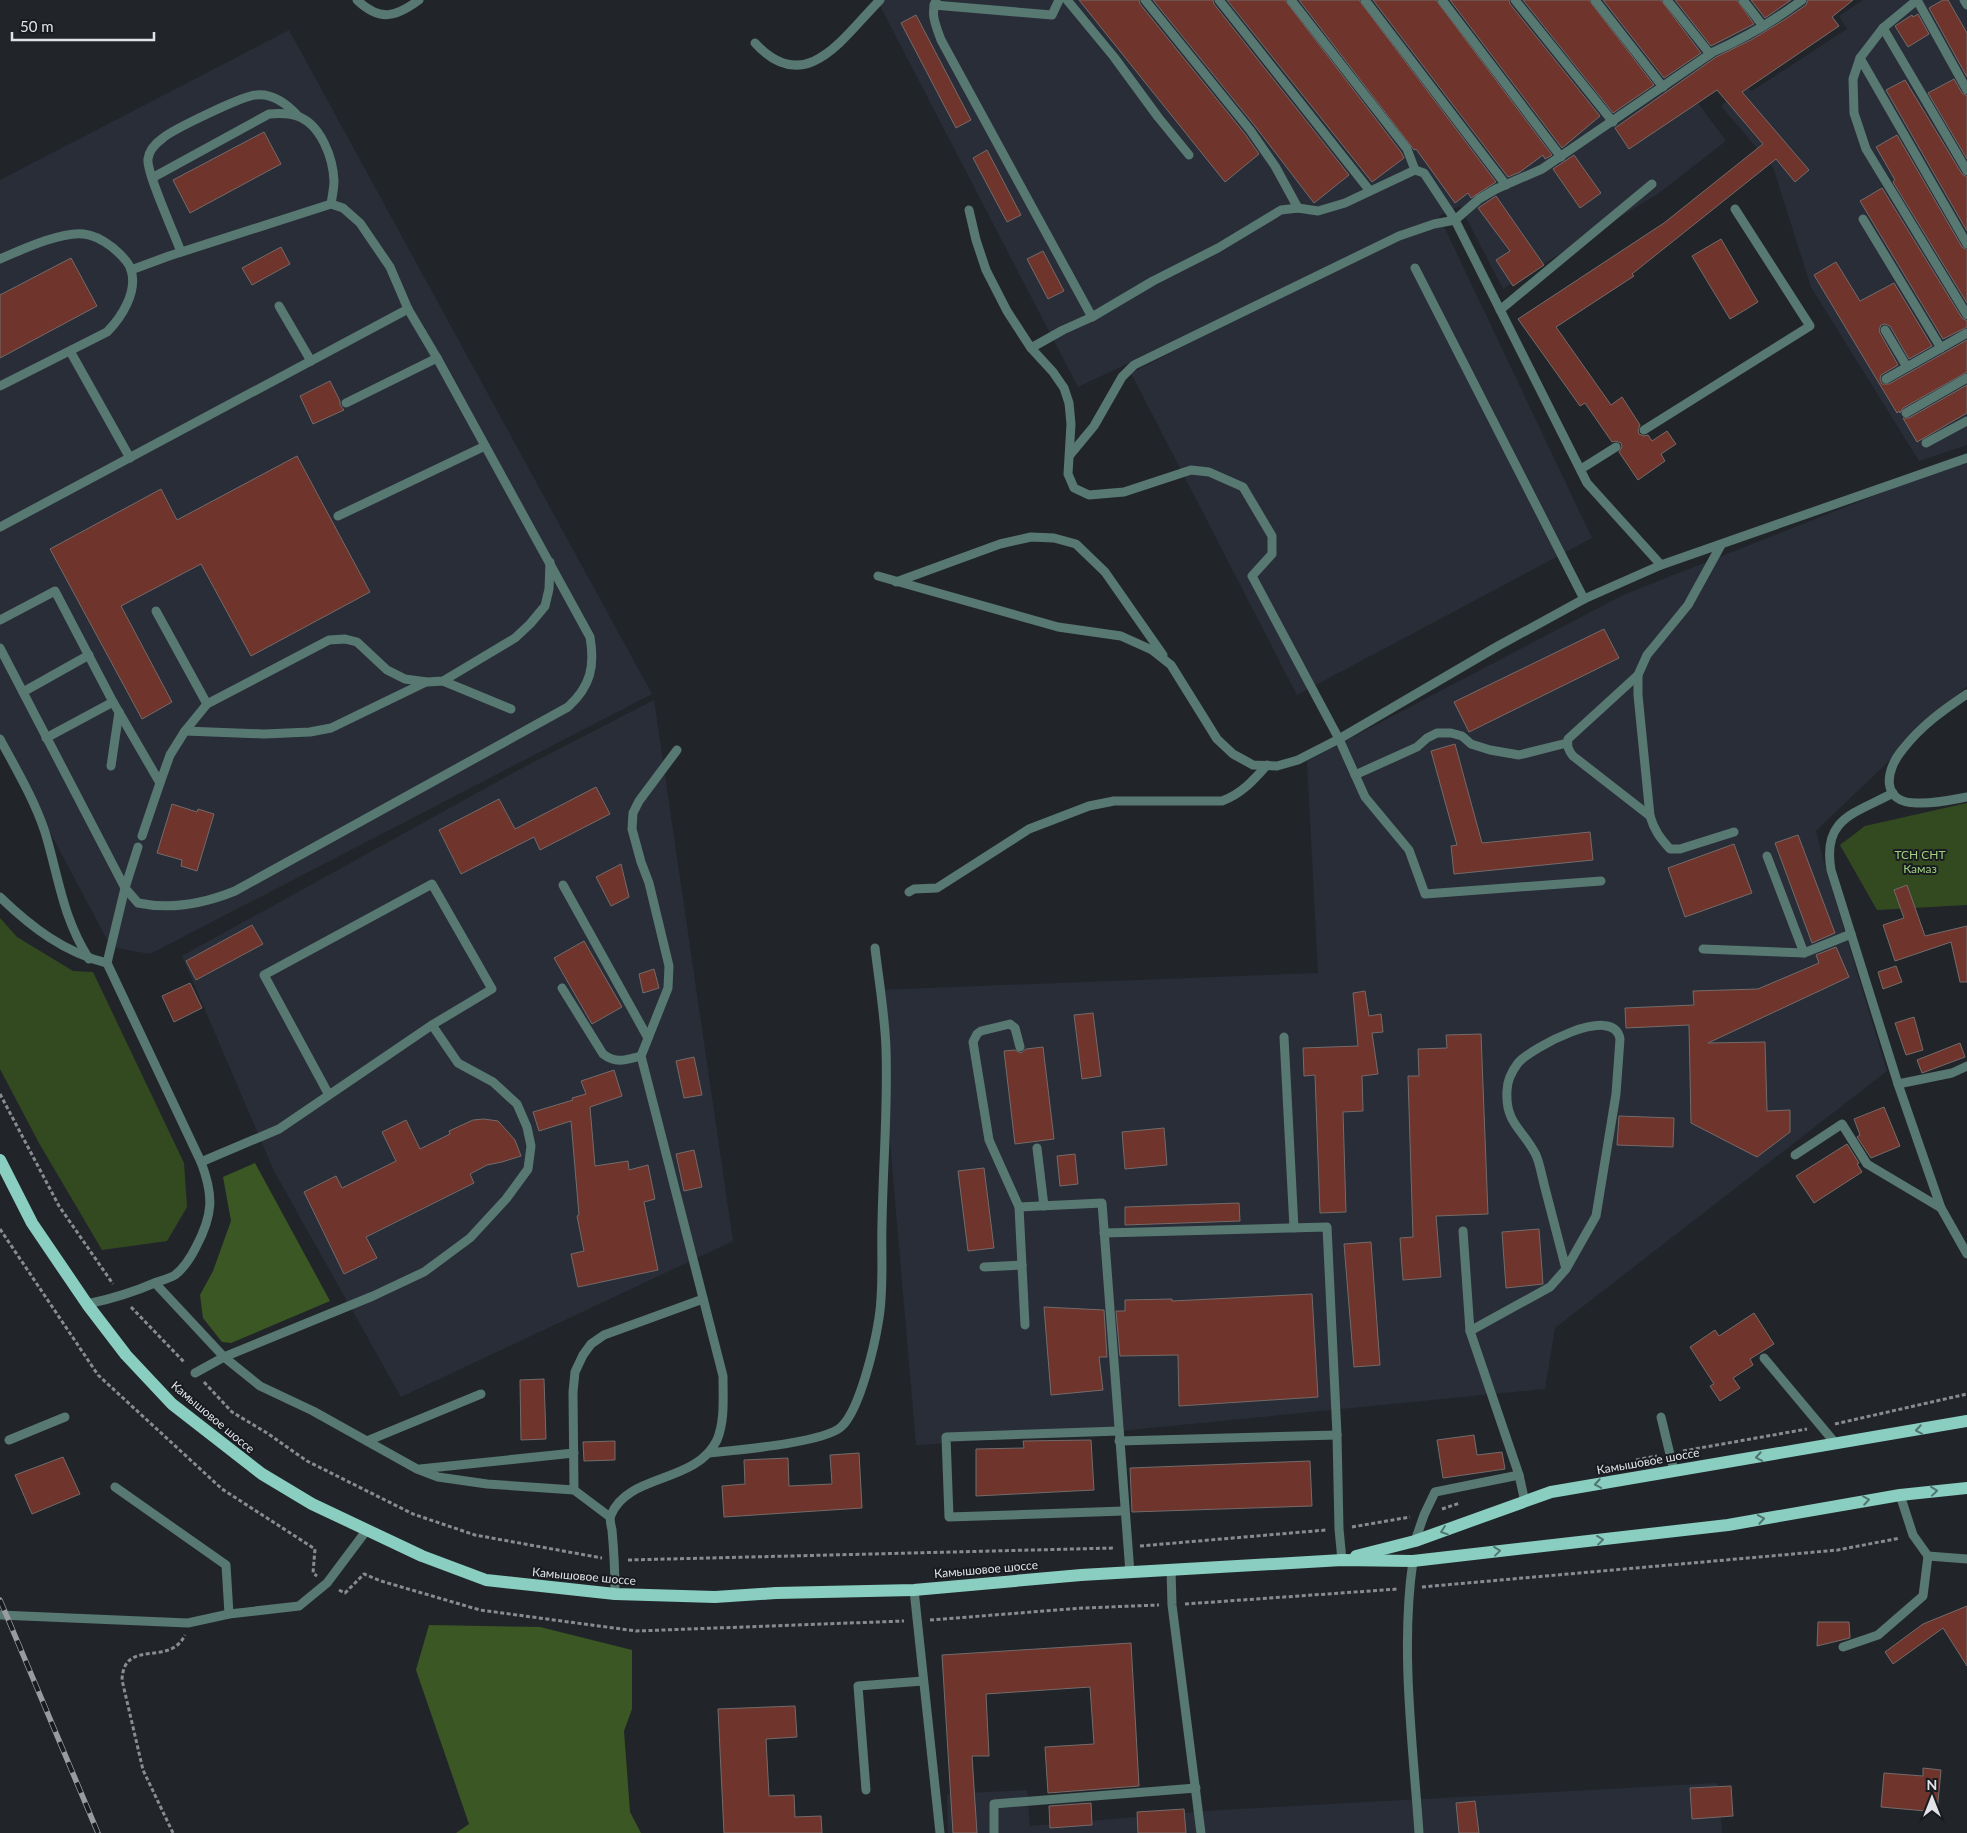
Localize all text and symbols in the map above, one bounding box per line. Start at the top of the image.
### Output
scale bar [12,10,155,42]
text: 50 m [20,17,54,35]
park label: ТСН СНТ Камаз [1894,847,1946,876]
street label: Камышовое шоссе [168,1378,258,1456]
one-way arrow [1915,1424,1923,1434]
street label: Камышовое шоссе [1595,1445,1701,1477]
one-way arrow [1754,1451,1763,1461]
one-way arrow [1594,1478,1603,1488]
one-way arrow [1930,1486,1938,1497]
one-way arrow [1861,1496,1870,1506]
one-way arrow [1756,1514,1765,1524]
one-way arrow [1440,1525,1448,1535]
one-way arrow [1595,1536,1604,1546]
one-way arrow [1493,1546,1501,1557]
street label: Камышовое шоссе [933,1557,1039,1581]
street label: Камышовое шоссе [531,1564,637,1588]
north arrow [1907,1773,1957,1823]
text: N [1927,1776,1937,1793]

